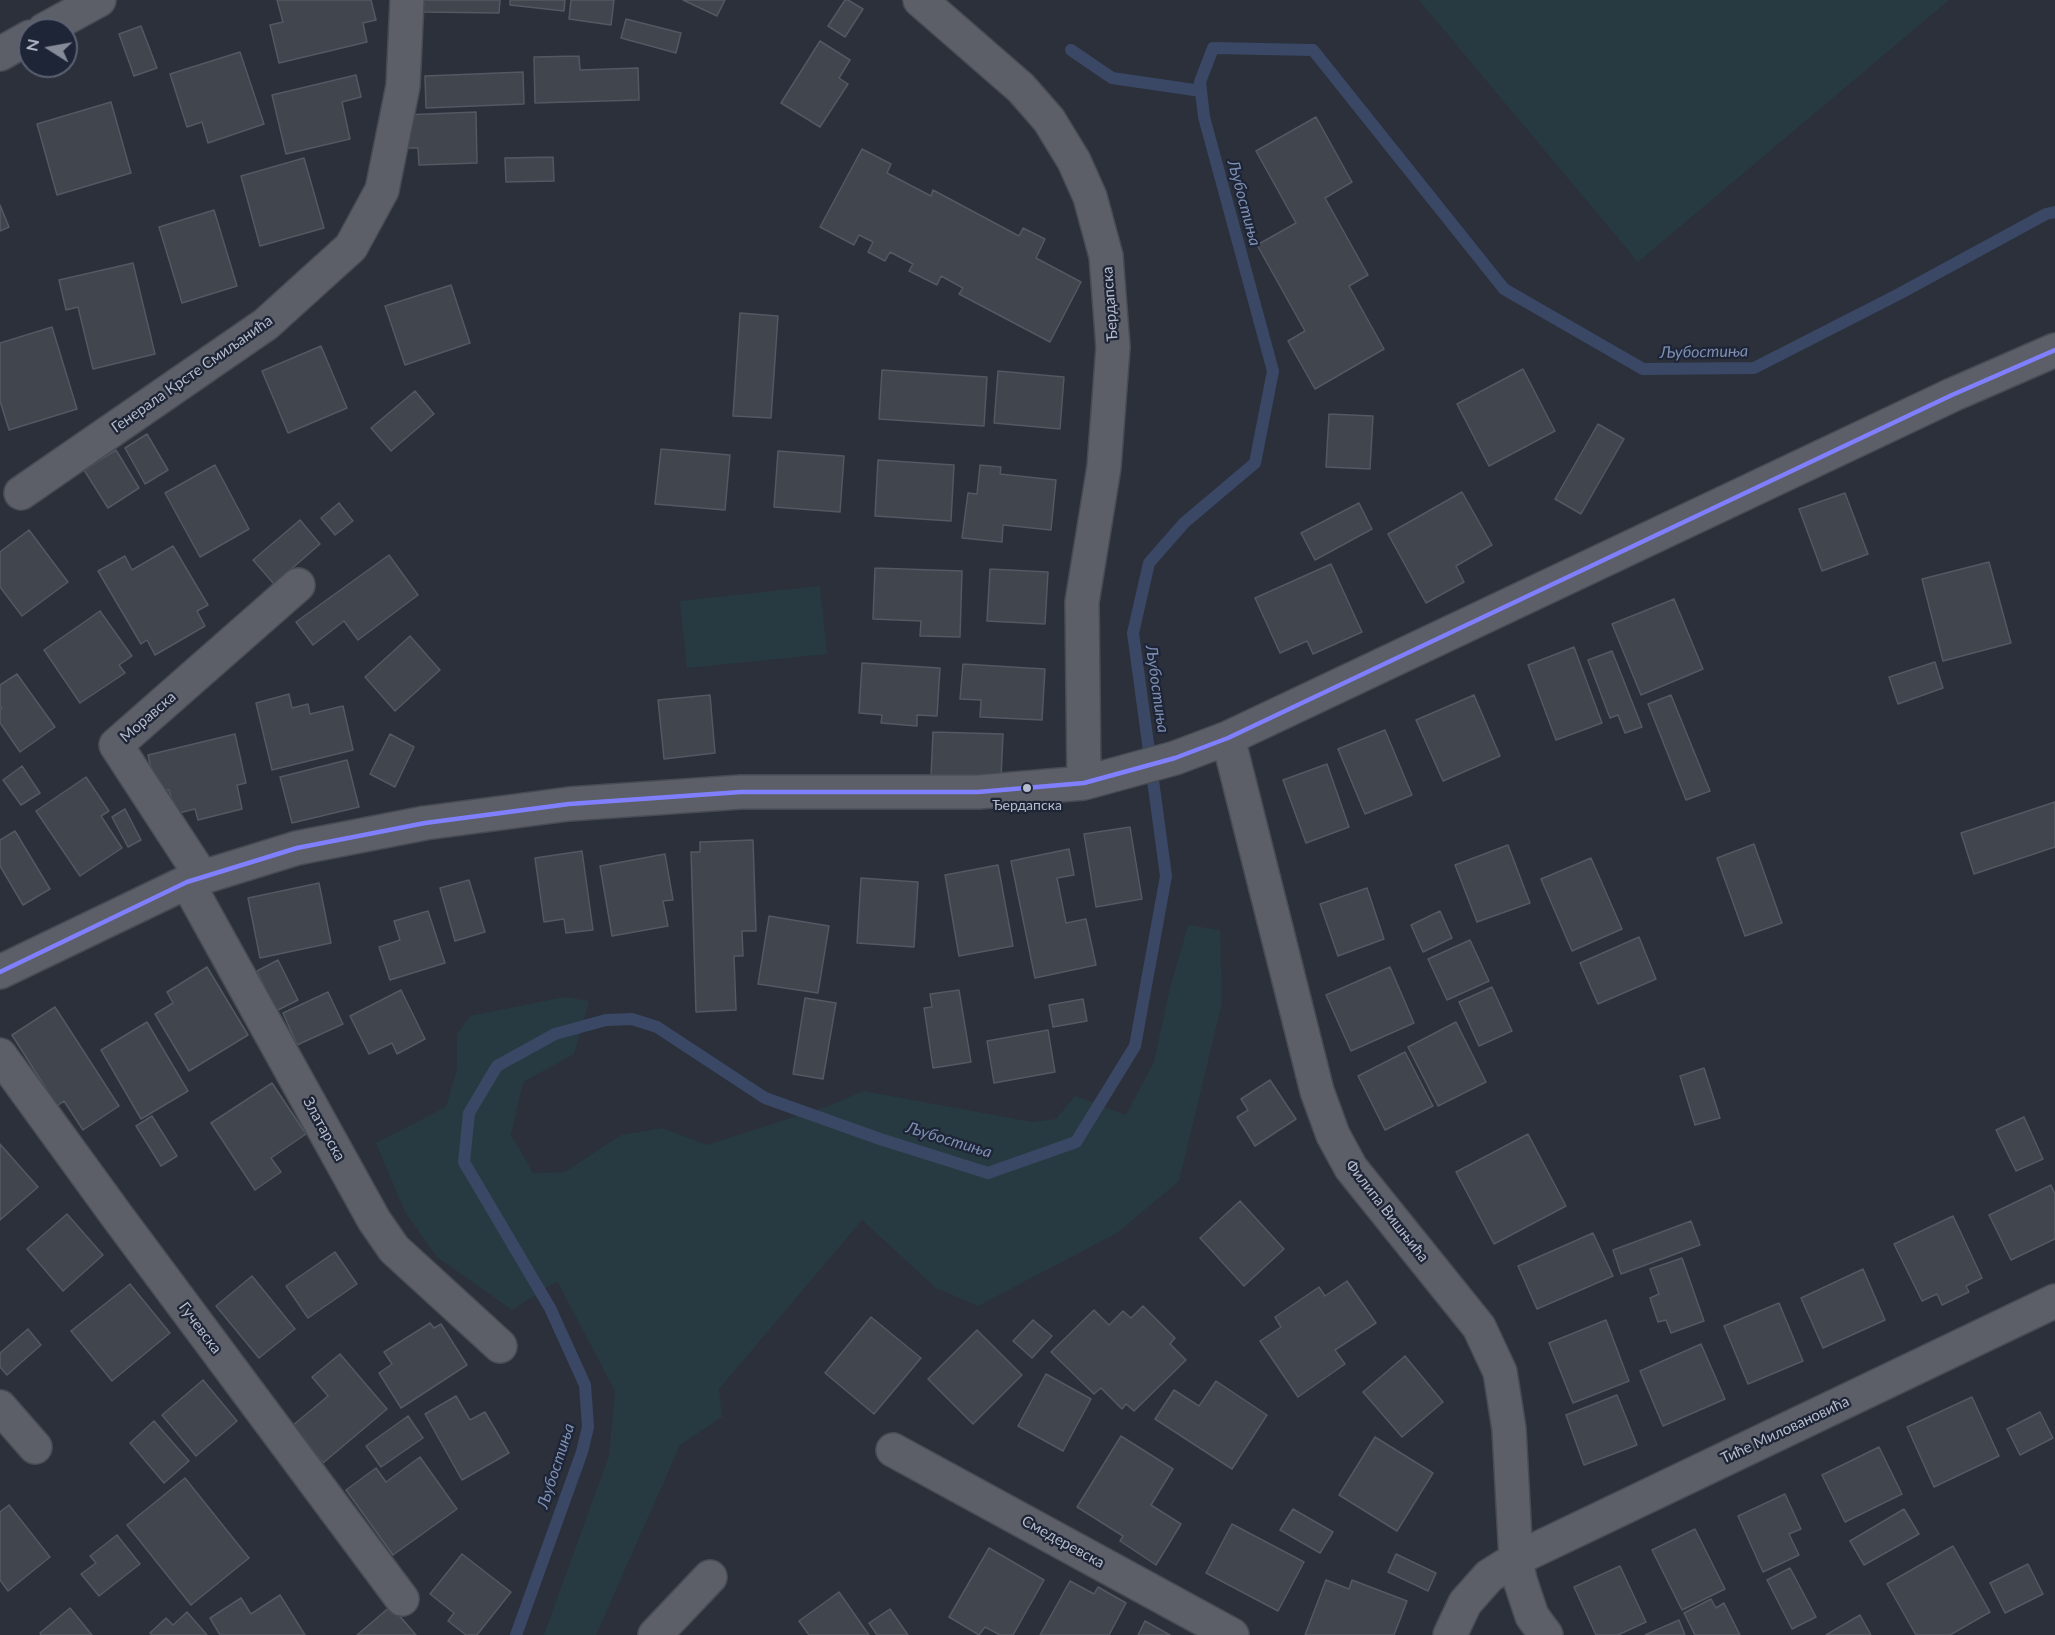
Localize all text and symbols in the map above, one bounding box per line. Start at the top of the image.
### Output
north arrow [18,18,78,78]
text: N [21,37,42,53]
water label: Љубостиња [1223,158,1265,248]
street label: Ђердапска [1098,266,1122,342]
street label: Генерала Крсте Смиљанића [108,311,276,437]
water label: Љубостиња [1660,342,1748,362]
water label: Љубостиња [1141,644,1173,734]
street label: Моравска [116,688,180,746]
marker: Ђердапска [1021,782,1033,794]
place label: Ђердапска [992,797,1062,813]
street label: Златарска [299,1094,349,1164]
water label: Љубостиња [904,1118,994,1162]
street label: Филипа Вишњића [1342,1156,1432,1266]
street label: Гучевска [175,1299,225,1357]
street label: Тиће Миловановића [1718,1392,1852,1468]
water label: Љубостиња [533,1421,579,1511]
street label: Смедеревска [1019,1512,1107,1572]

